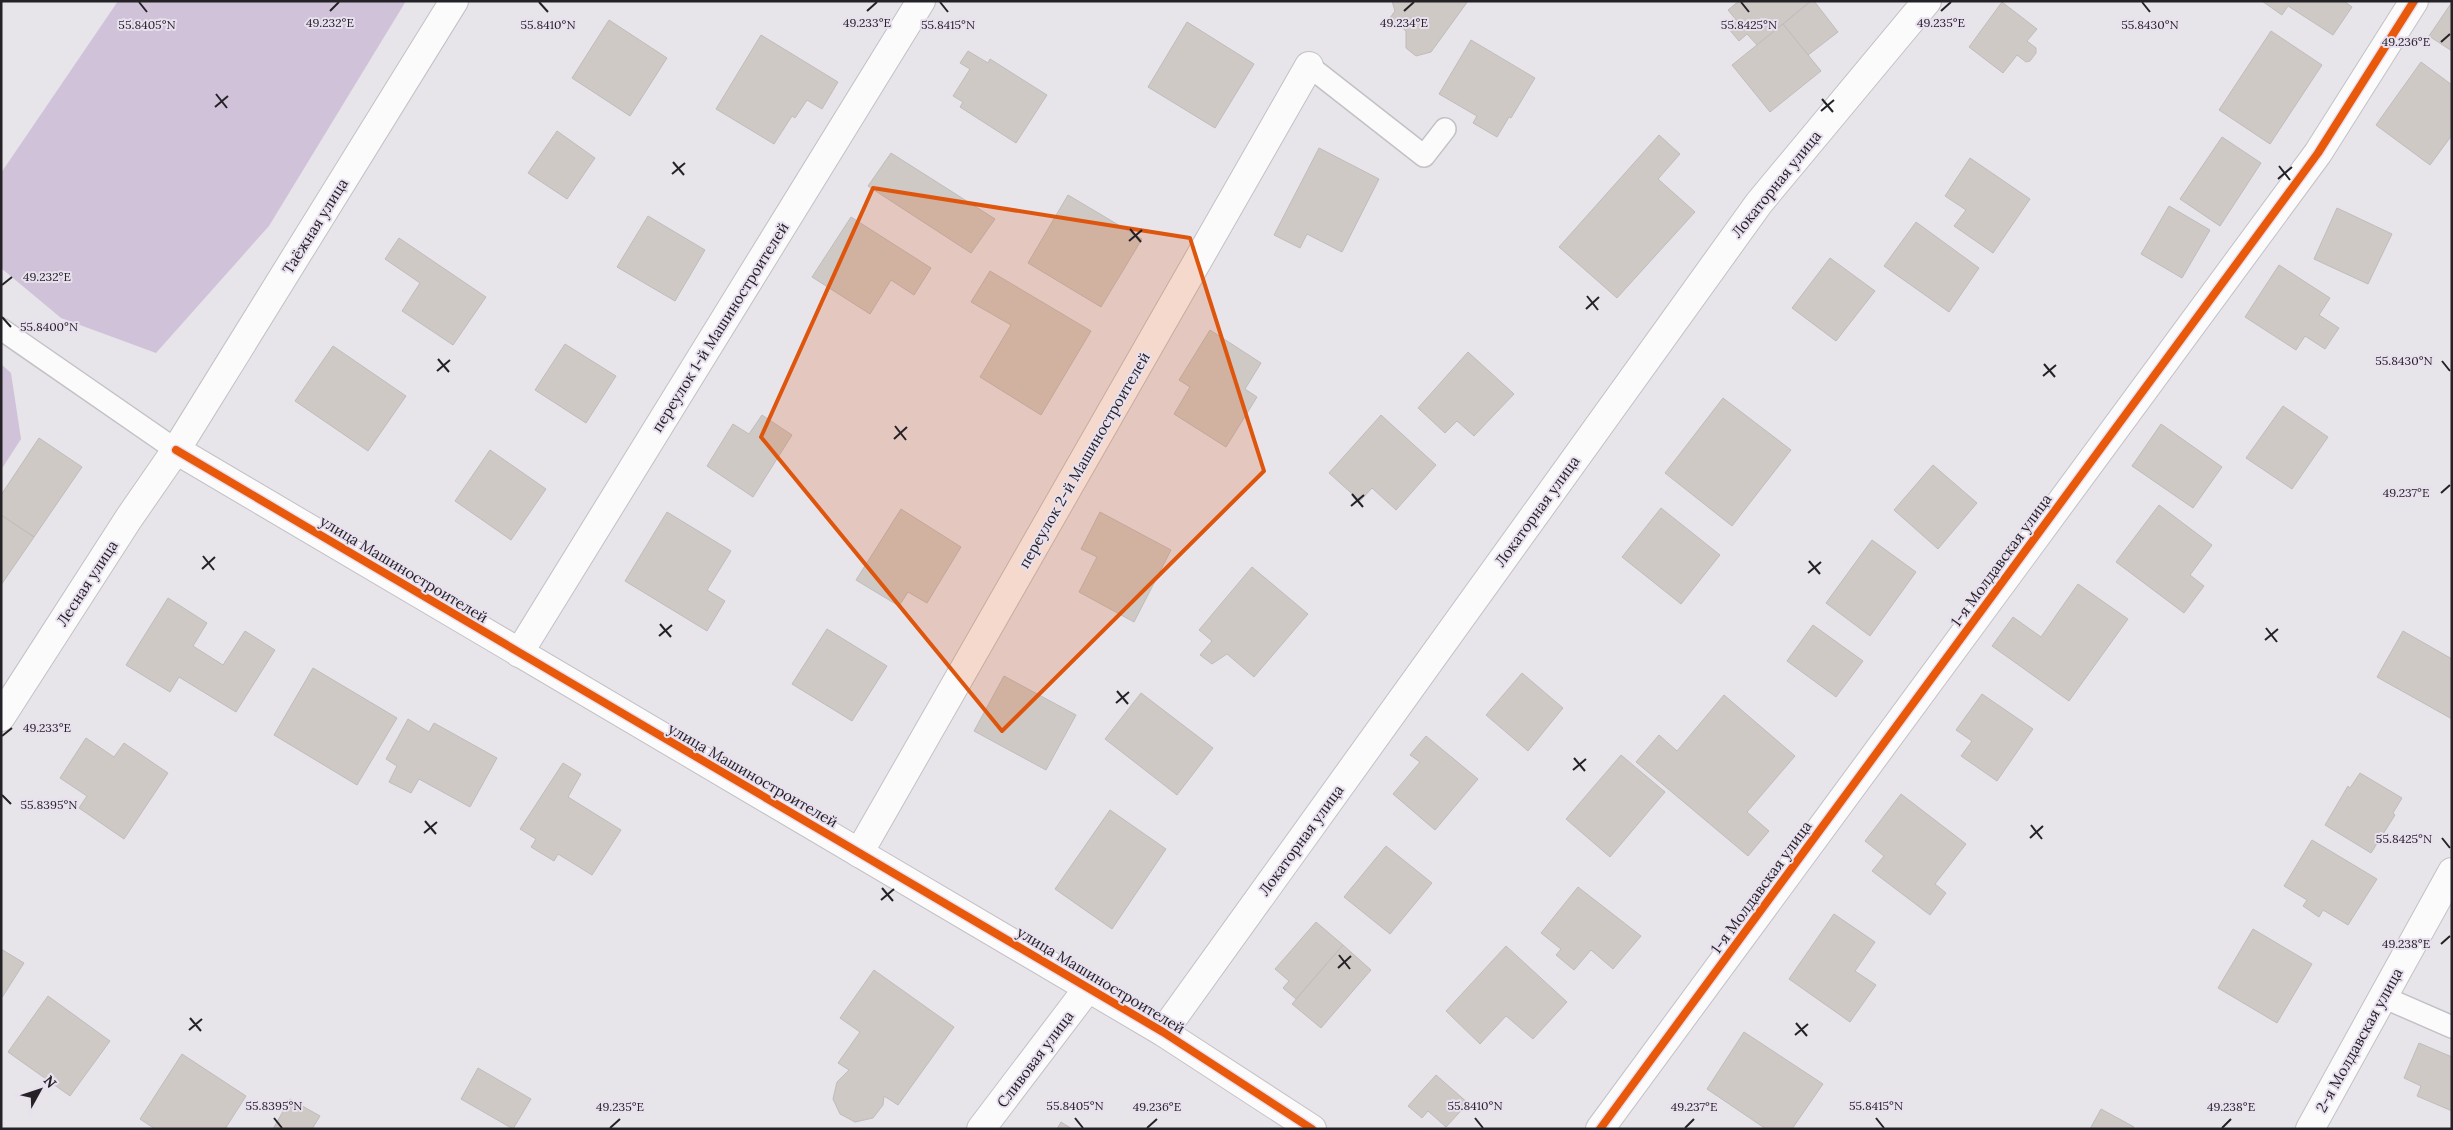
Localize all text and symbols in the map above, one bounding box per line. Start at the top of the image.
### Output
text: 49.232°E [306,15,354,30]
text: 49.233°E [843,15,891,30]
text: 49.234°E [1380,15,1428,30]
text: 49.235°E [1917,15,1965,30]
text: 55.8405°N [118,17,176,32]
text: 55.8410°N [520,17,576,32]
text: 55.8415°N [921,17,975,32]
text: 55.8425°N [1721,17,1777,32]
text: 55.8430°N [2121,17,2179,32]
text: 49.236°E [2382,34,2430,49]
street label: Локаторная улица [1727,126,1825,241]
street label: Таёжная улица [278,175,352,277]
street label: переулок 1-й Машиностроителей [647,219,793,435]
text: 49.232°E [23,269,71,284]
text: 55.8400°N [20,319,78,334]
street label: переулок 2-й Машиностроителей [1014,349,1154,571]
text: 55.8430°N [2375,353,2433,368]
street label: Локаторная улица [1490,452,1584,570]
text: 49.237°E [2383,485,2429,500]
street label: 1-я Молдавская улица [1946,490,2056,630]
street label: улица Машиностроителей [316,511,492,627]
street label: Лесная улица [52,536,122,629]
street label: улица Машиностроителей [665,719,841,831]
text: 49.233°E [23,720,71,735]
street label: Локаторная улица [1254,781,1348,899]
text: 55.8395°N [21,797,77,812]
street label: 1-я Молдавская улица [1706,817,1816,957]
text: 55.8425°N [2376,831,2432,846]
street label: улица Машиностроителей [1013,922,1189,1038]
text: 49.238°E [2382,936,2430,951]
street label: 2-я Молдавская улица [2311,964,2407,1115]
street label: Сливовая улица [992,1007,1078,1111]
north arrow [15,1065,65,1115]
text: N [40,1072,60,1092]
text: 55.8395°N [246,1098,302,1113]
text: 55.8405°N [1046,1098,1104,1113]
text: 55.8410°N [1447,1098,1503,1113]
text: 55.8415°N [1849,1098,1903,1113]
text: 49.235°E [596,1099,644,1114]
text: 49.236°E [1133,1099,1181,1114]
text: 49.237°E [1671,1099,1717,1114]
text: 49.238°E [2207,1099,2255,1114]

